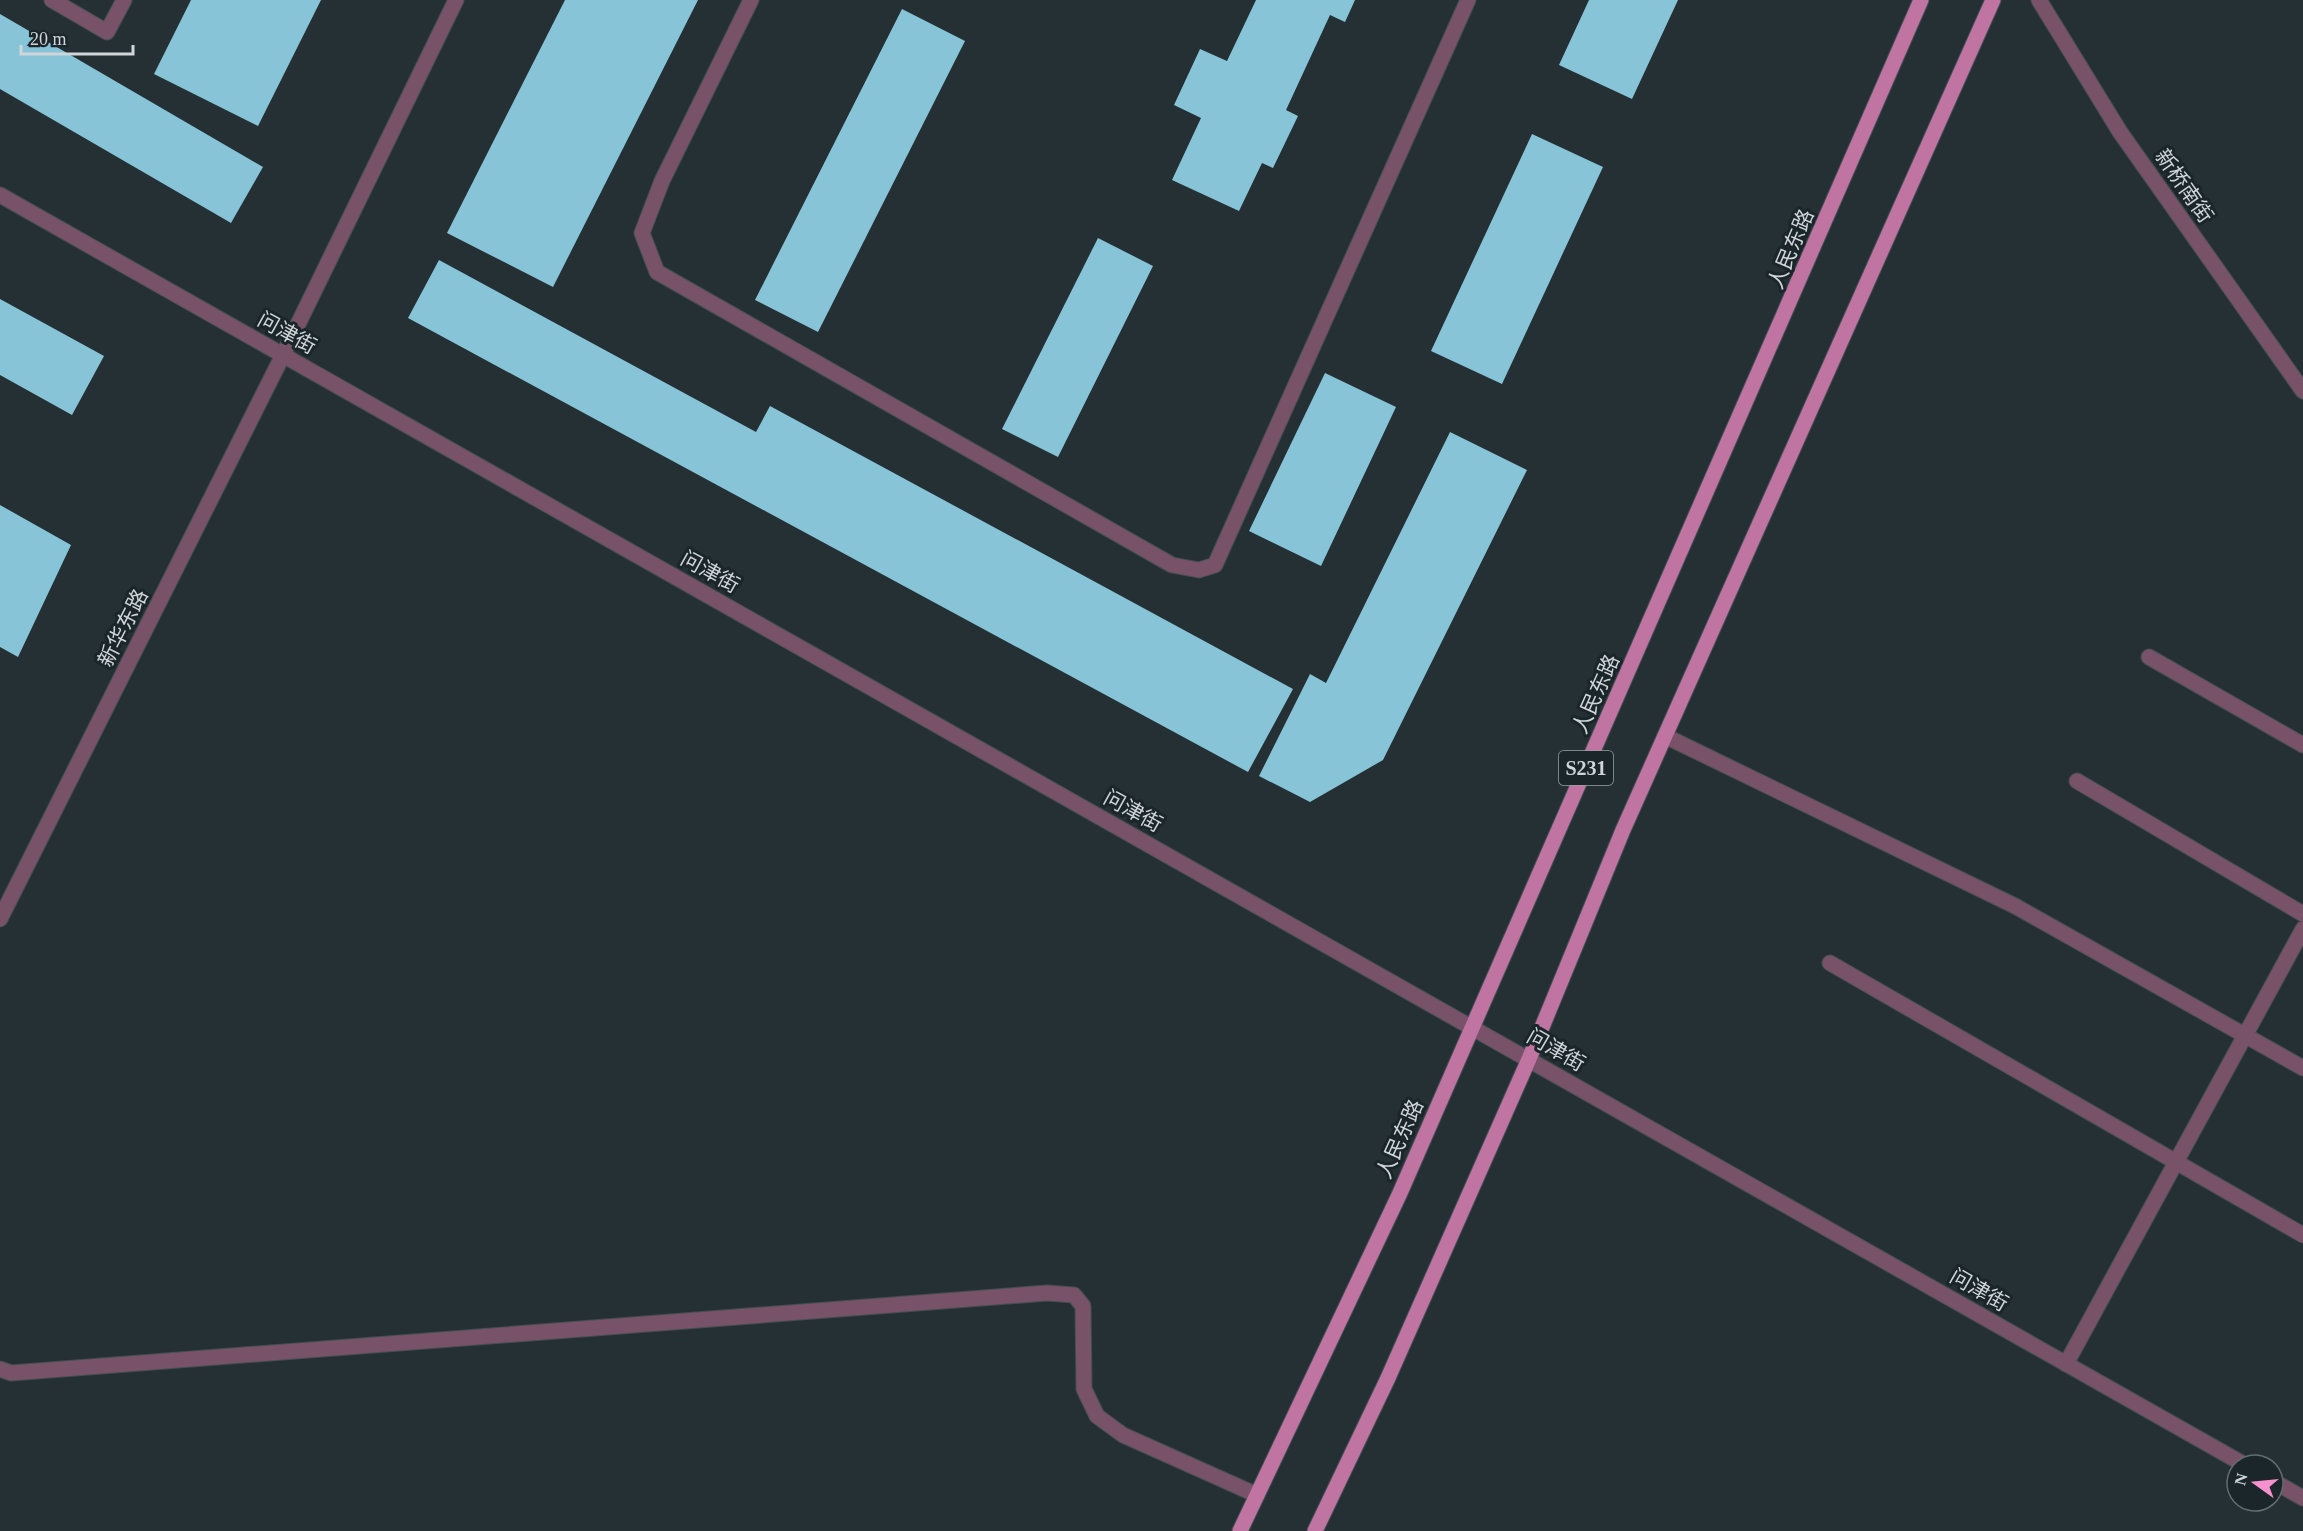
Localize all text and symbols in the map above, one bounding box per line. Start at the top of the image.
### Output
scale bar [21,18,134,56]
text: 20 m [30,29,67,49]
street label: 新桥南街 [2150,145,2218,227]
street label: 人民东路 [1764,206,1818,292]
street label: 问津街 [254,307,320,359]
street label: 问津街 [677,546,743,598]
street label: 新华东路 [93,585,153,671]
street label: 人民东路 [1568,651,1624,737]
road number: S231 [1559,751,1613,785]
street label: 问津街 [1100,785,1166,837]
street label: 问津街 [1523,1024,1589,1076]
street label: 人民东路 [1372,1096,1428,1182]
street label: 问津街 [1946,1264,2012,1316]
north arrow [2225,1453,2285,1513]
text: N [2231,1471,2251,1487]

